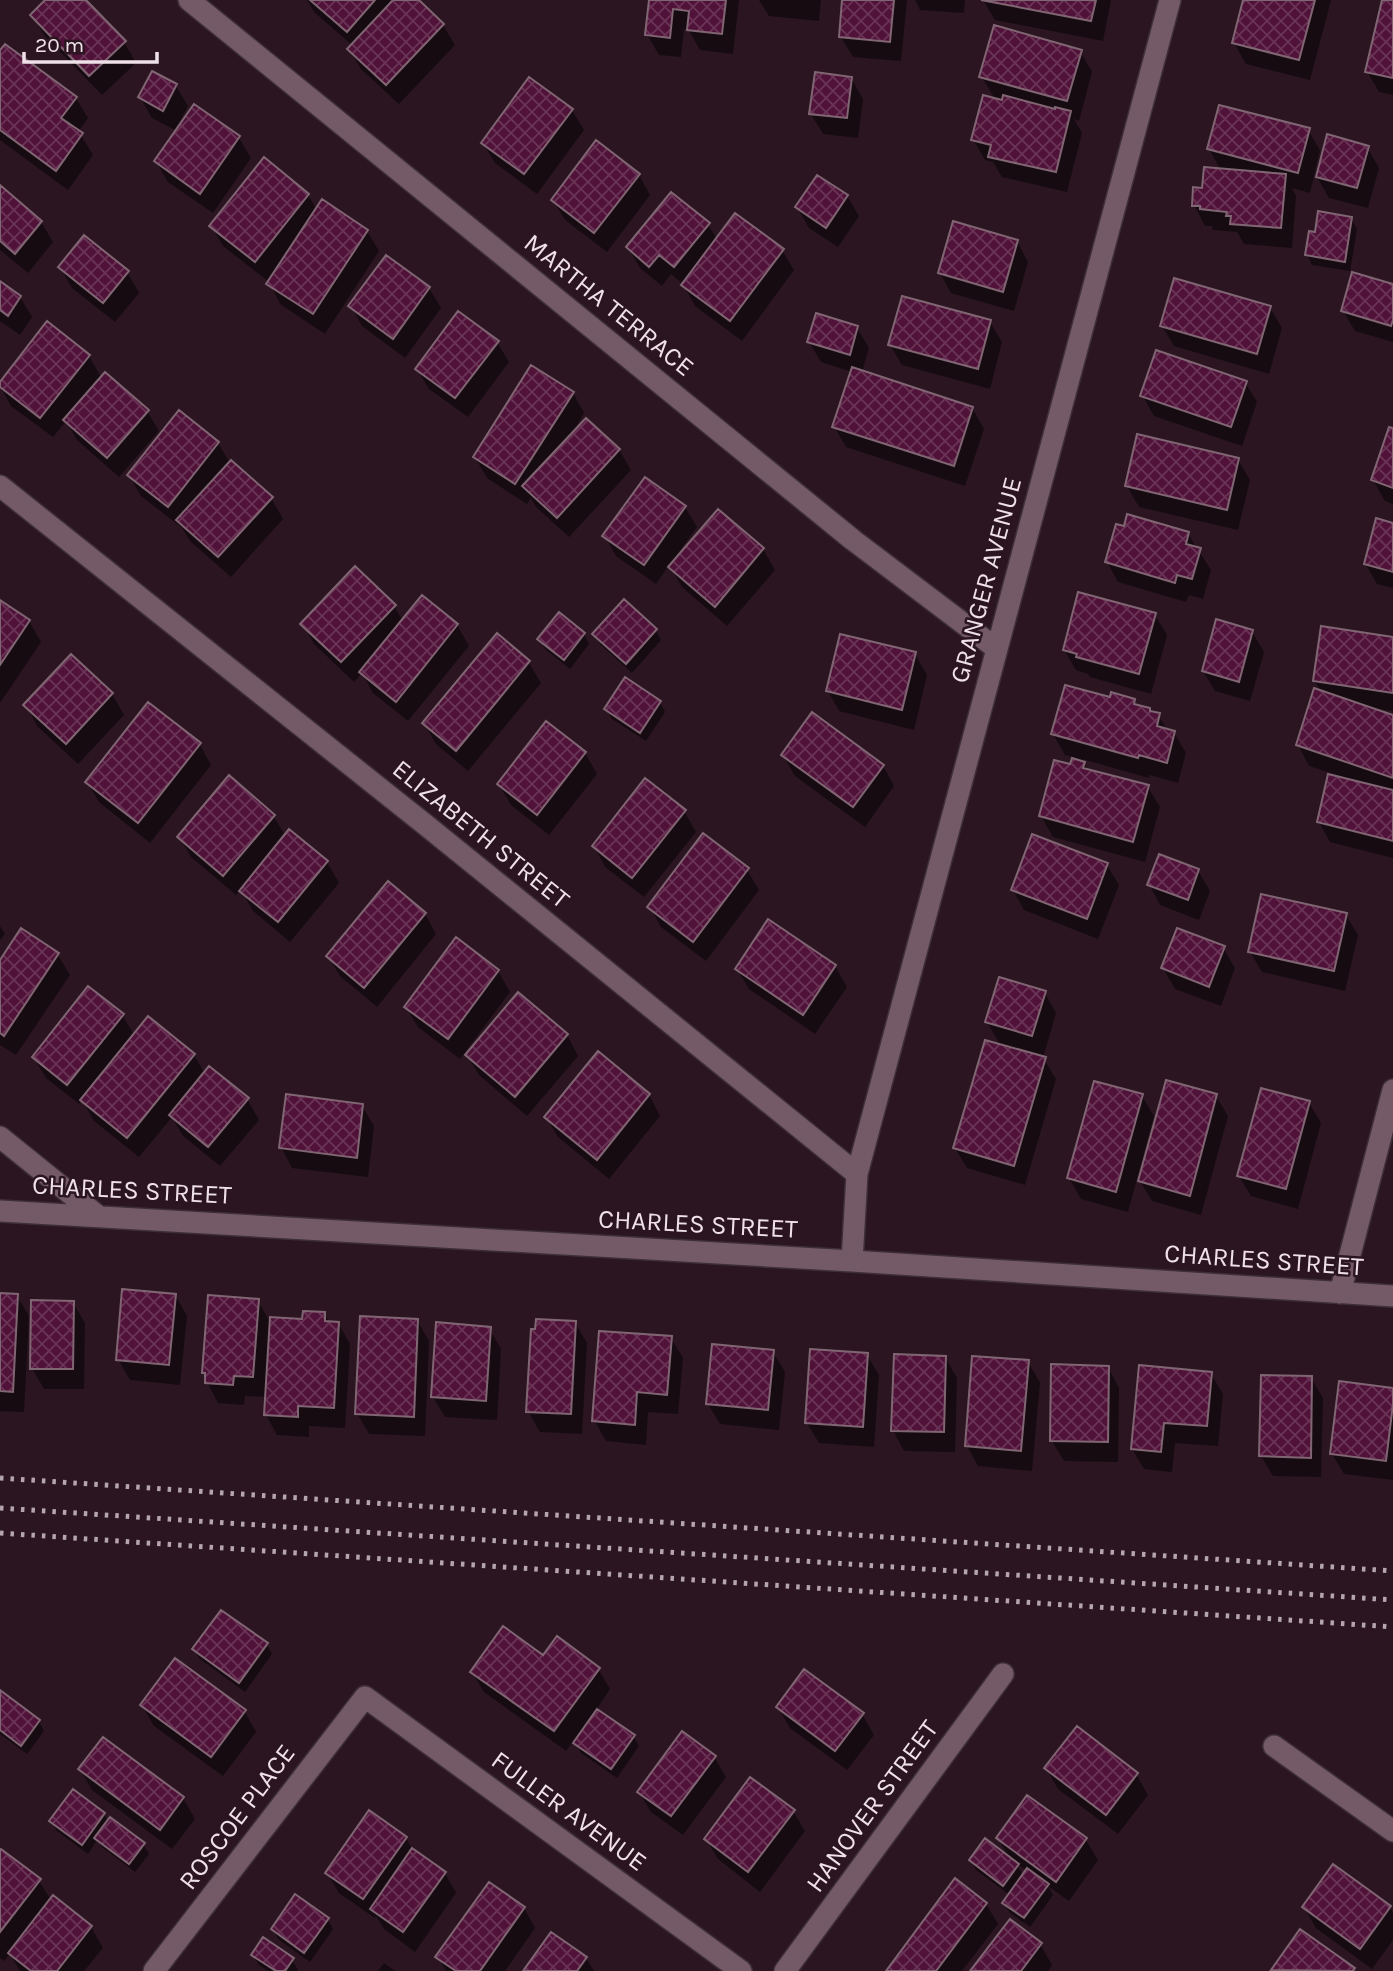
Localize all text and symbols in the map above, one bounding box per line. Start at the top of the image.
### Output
scale bar [24,21,158,65]
text: 20 m [35,33,84,57]
street label: MARTHA TERRACE [518,227,700,383]
street label: GRANGER AVENUE [944,474,1028,686]
street label: ELIZABETH STREET [386,753,576,915]
street label: CHARLES STREET [31,1169,233,1211]
street label: CHARLES STREET [597,1203,799,1245]
street label: CHARLES STREET [1163,1238,1365,1282]
street label: HANOVER STREET [799,1714,945,1898]
street label: ROSCOE PLACE [172,1738,302,1896]
street label: FULLER AVENUE [485,1744,653,1878]

